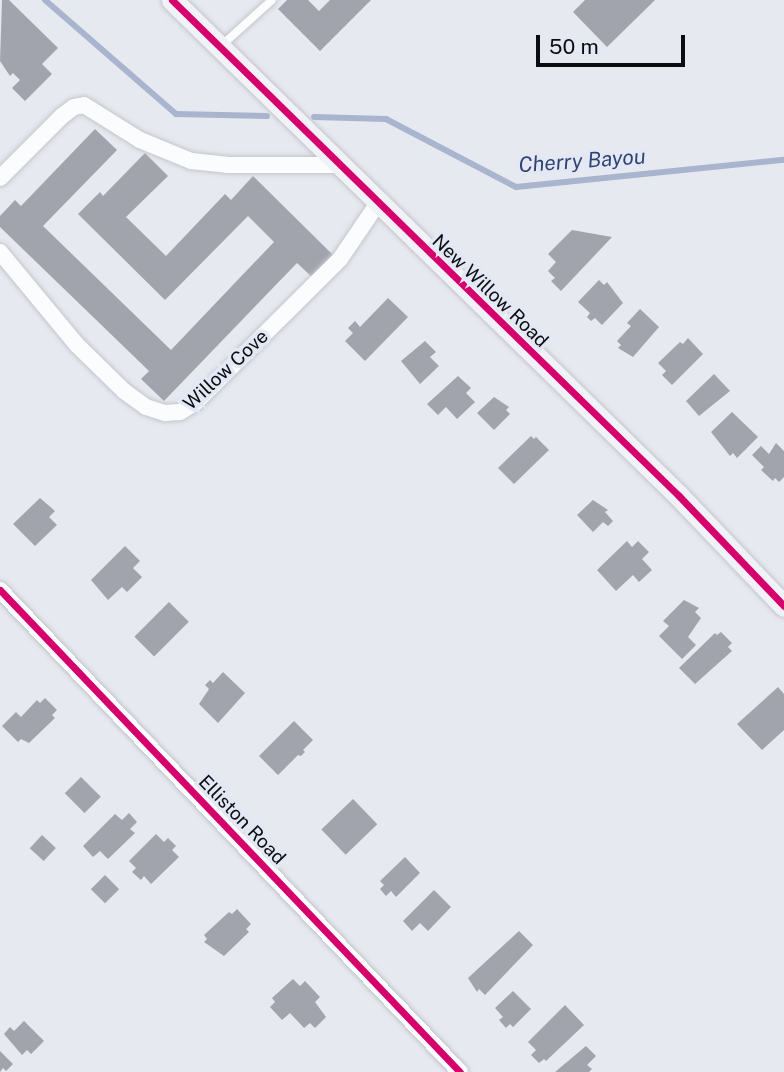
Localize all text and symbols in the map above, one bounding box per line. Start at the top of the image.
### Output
scale bar [539,21,688,65]
text: 50 m [549,34,599,59]
water label: Cherry Bayou [518,144,646,178]
street label: New Willow Road [427,230,553,352]
street label: Willow Cove [179,325,273,415]
street label: Elliston Road [194,771,290,869]

